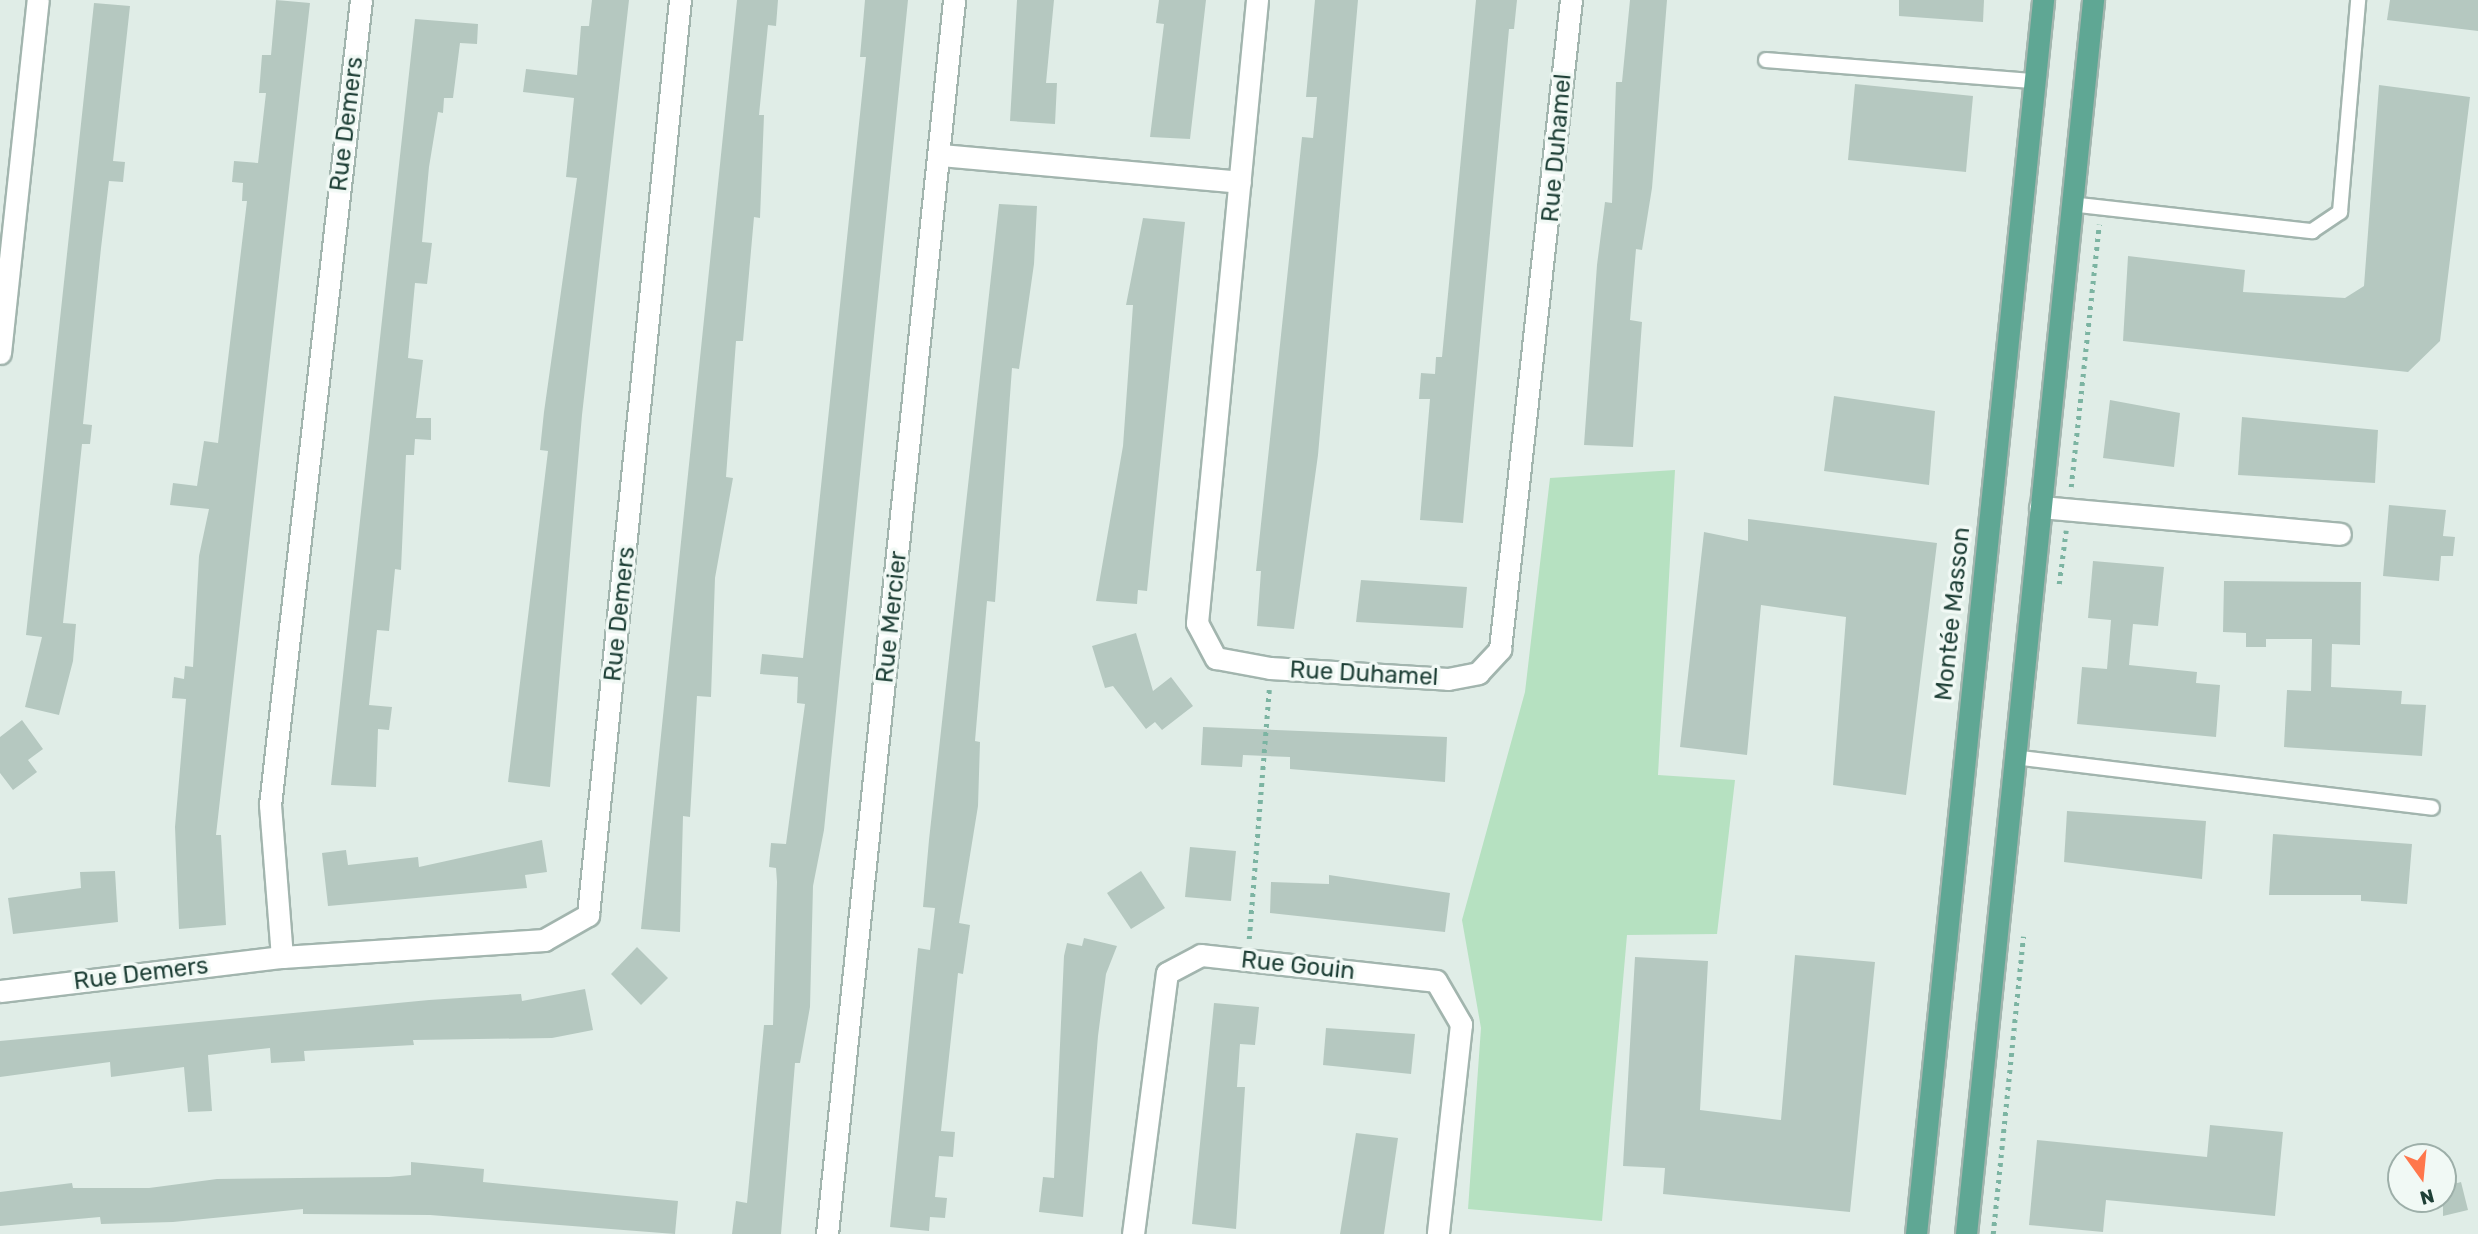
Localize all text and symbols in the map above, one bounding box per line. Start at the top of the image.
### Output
street label: Rue Demers [324,55,370,193]
street label: Rue Duhamel [1536,73,1578,223]
street label: Montée Masson [1930,526,1976,702]
street label: Rue Demers [599,545,641,683]
street label: Rue Mercier [871,550,913,684]
street label: Rue Duhamel [1289,656,1439,692]
street label: Rue Gouin [1240,946,1356,986]
street label: Rue Demers [72,951,210,997]
north arrow [2387,1143,2457,1213]
text: N [2417,1184,2437,1210]

